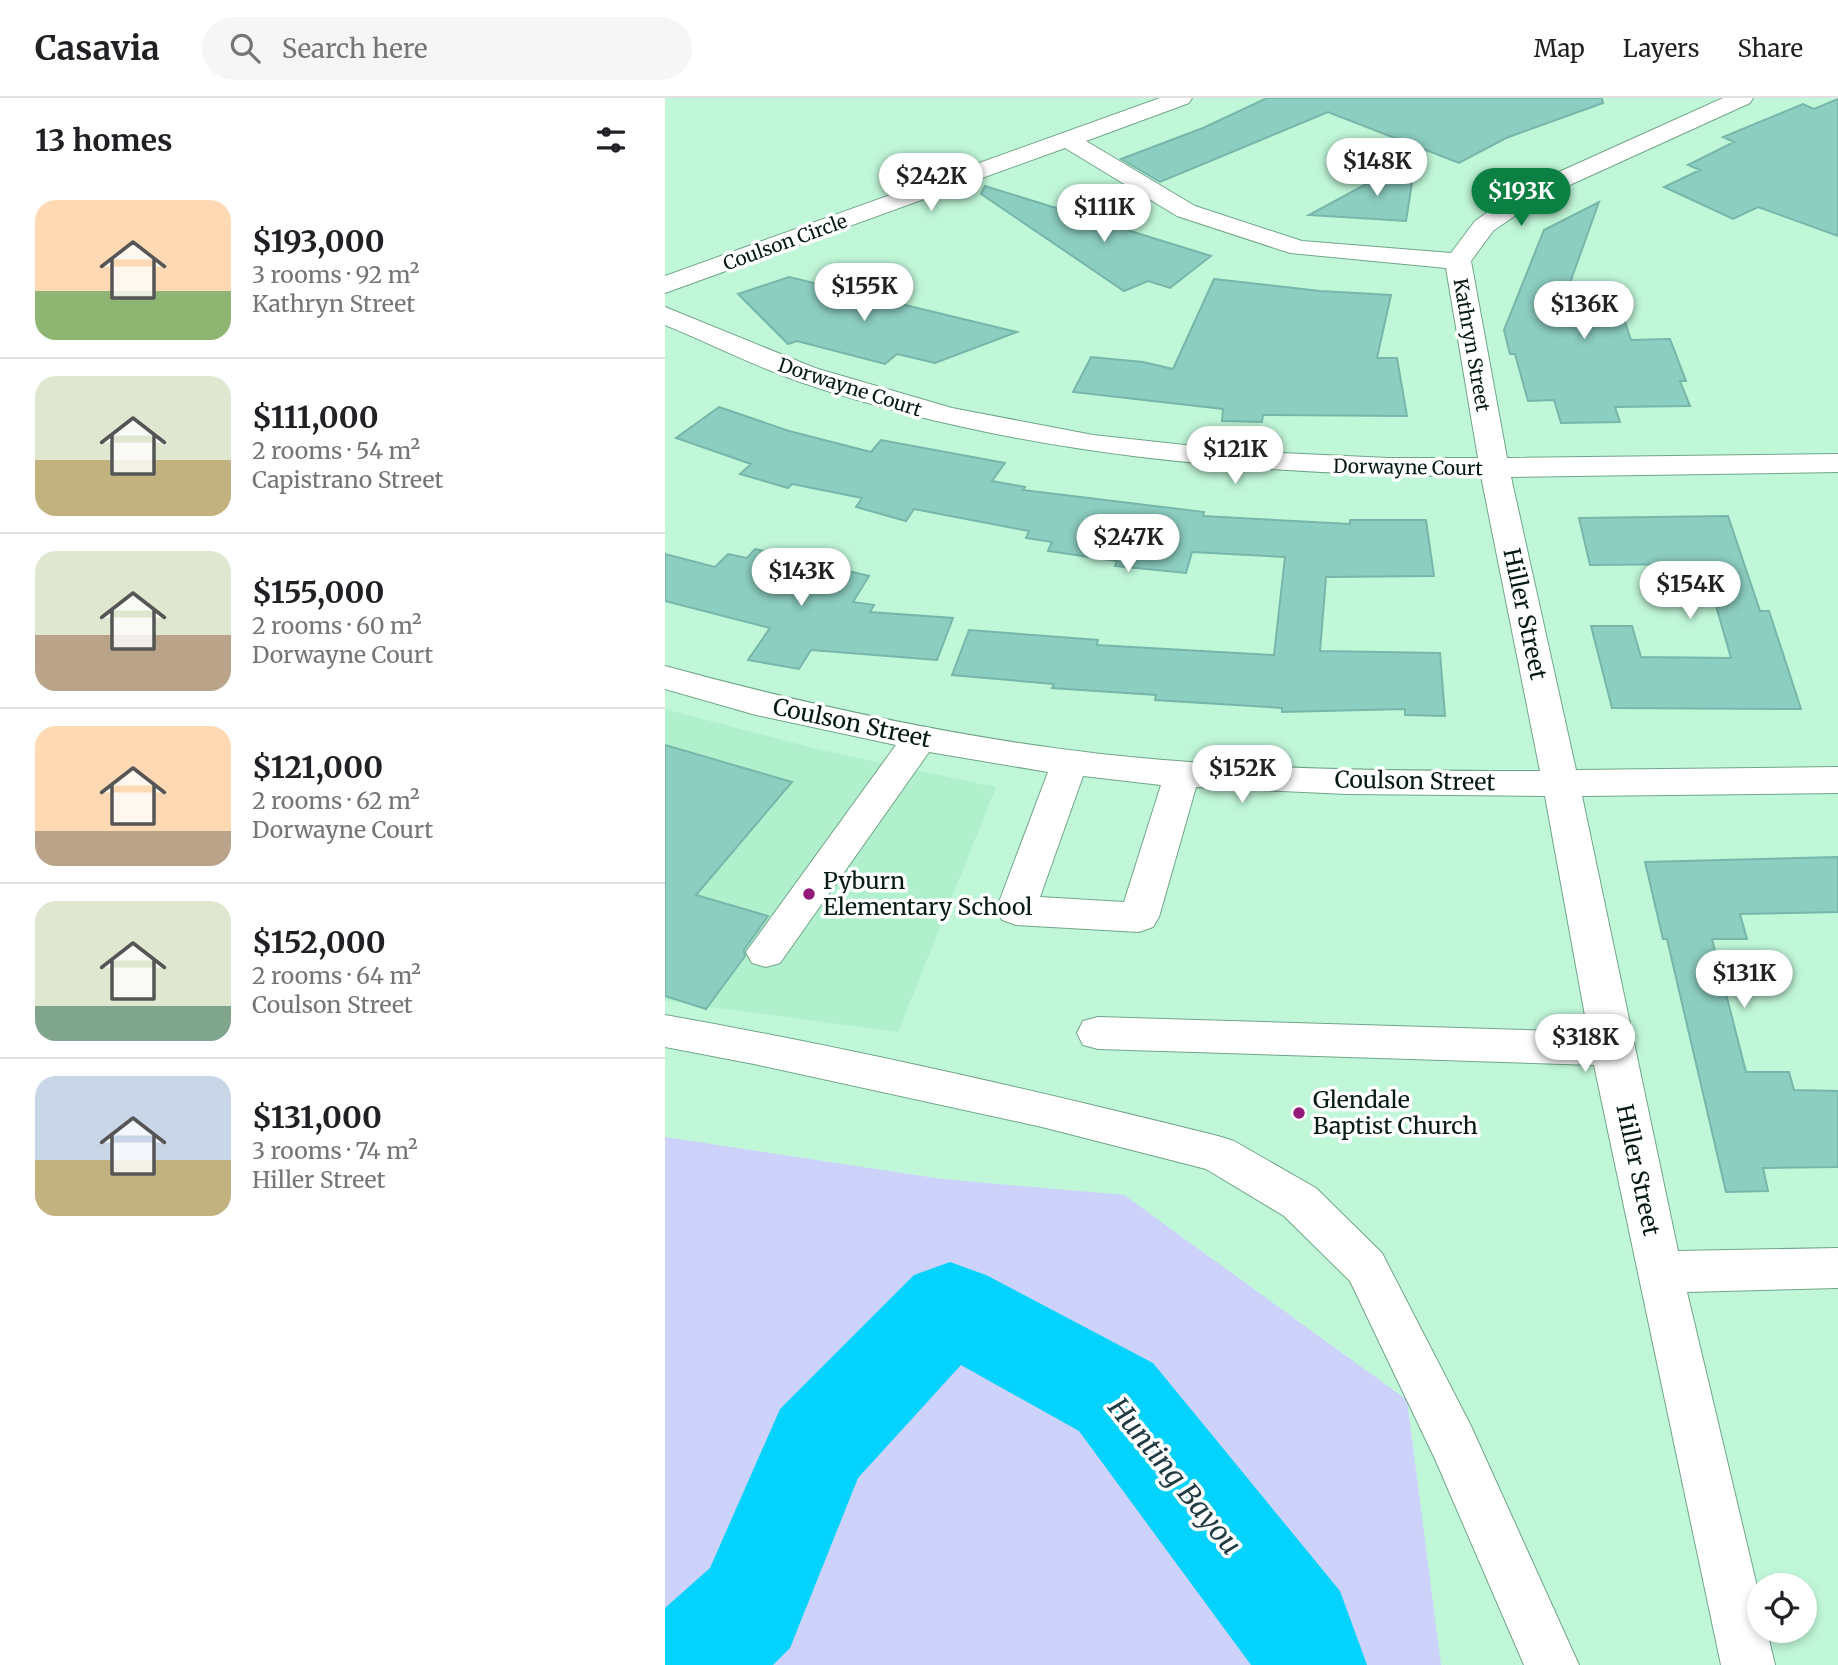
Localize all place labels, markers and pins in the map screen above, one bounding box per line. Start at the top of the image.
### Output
pin: $148K [1328,139,1426,198]
pin: $242K [882,153,980,213]
pin: $193K [1472,169,1570,228]
pin: $111K [1055,184,1153,244]
pin: $155K [815,264,913,323]
pin: $136K [1535,282,1633,341]
pin: $121K [1186,426,1284,486]
pin: $247K [1079,514,1177,574]
pin: $143K [752,548,850,608]
pin: $154K [1641,561,1739,621]
pin: $152K [1193,746,1291,805]
place label: Pyburn Elementary School [823,866,1032,921]
marker: Pyburn Elementary School [801,886,817,902]
pin: $131K [1695,950,1793,1010]
pin: $318K [1536,1014,1634,1074]
place label: Glendale Baptist Church [1313,1085,1478,1140]
marker: Glendale Baptist Church [1291,1105,1307,1121]

